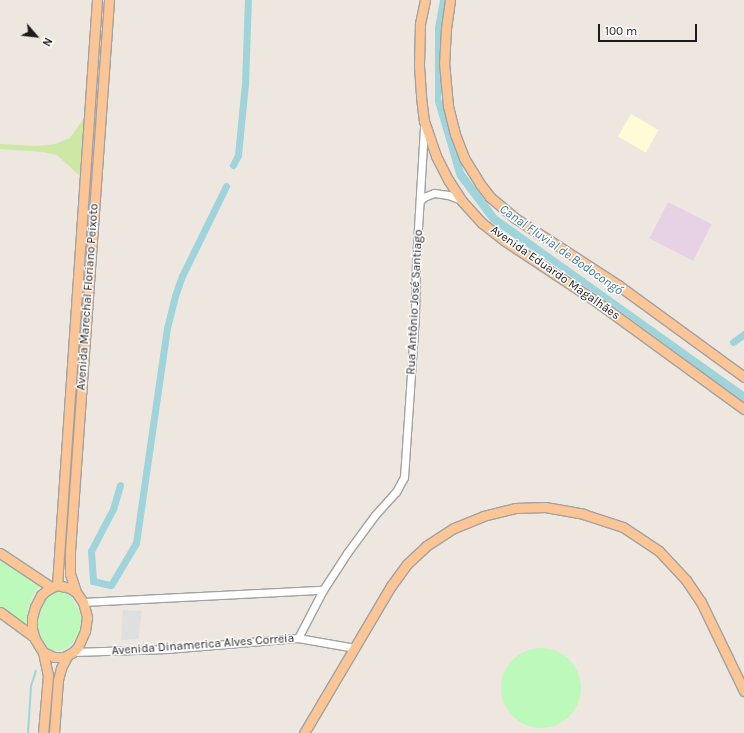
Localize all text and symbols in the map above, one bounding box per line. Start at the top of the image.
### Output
north arrow [16,16,56,56]
scale bar [600,16,699,42]
text: 100 m [605,24,637,38]
text: N [39,35,55,48]
water label: Canal Fluvial de Bodocongó [496,201,626,299]
street label: Avenida Marechal Floriano Peixoto [74,203,102,391]
street label: Avenida Eduardo Magalhães [488,223,622,323]
street label: Rua Antônio José Santiago [404,229,426,375]
street label: Avenida Dinamerica Alves Correia [111,631,295,659]

